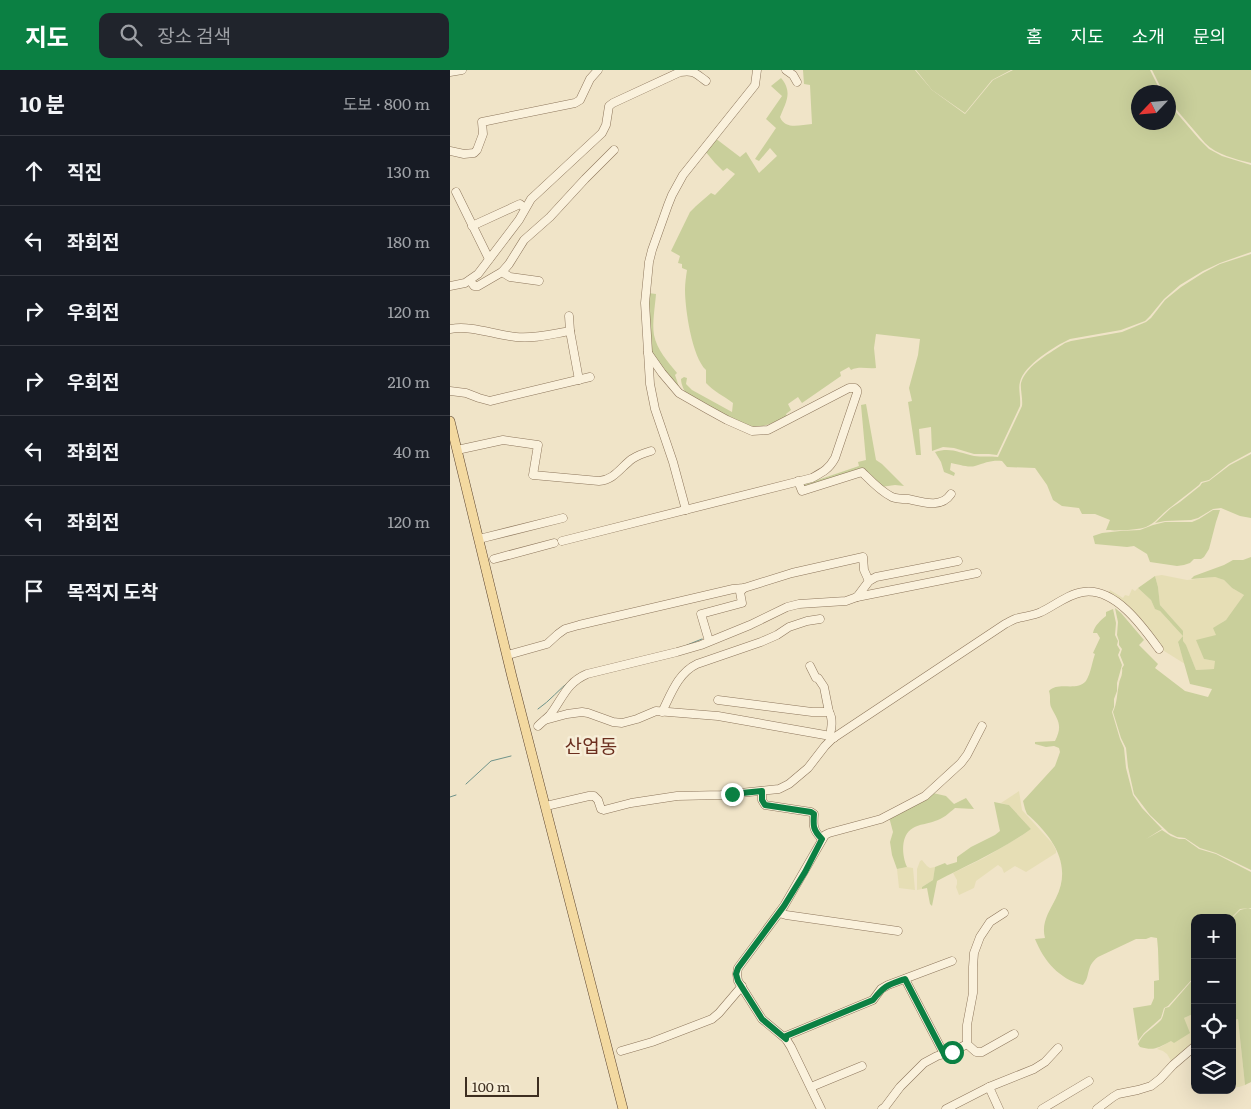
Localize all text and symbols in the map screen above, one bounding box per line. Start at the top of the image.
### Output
search box [99,13,449,58]
text: 지도 [25,18,69,53]
icon: search [117,21,145,49]
text: 장소 검색 [157,21,231,49]
text: 홈 [1026,22,1043,49]
text: 지도 [1071,22,1104,49]
text: 소개 [1132,22,1165,49]
text: 문의 [1193,22,1226,49]
north arrow [1131,85,1176,130]
text: 10 분 [20,87,65,118]
text: 도보 · 800 m [343,91,430,115]
icon: ahead [20,157,48,185]
text: 직진 [67,157,102,185]
text: 130 m [387,159,430,183]
icon: left [20,227,48,255]
text: 좌회전 [67,227,119,255]
text: 180 m [387,229,430,253]
icon: right [20,297,48,325]
text: 우회전 [67,297,119,325]
text: 120 m [387,299,430,323]
icon: right [20,367,48,395]
text: 우회전 [67,367,119,395]
text: 210 m [387,369,430,393]
icon: left [20,437,48,465]
text: 좌회전 [67,437,119,465]
text: 40 m [393,439,430,463]
icon: left [20,507,48,535]
text: 좌회전 [67,507,119,535]
text: 120 m [387,509,430,533]
icon: arrive [20,577,48,605]
text: 목적지 도착 [67,577,158,605]
district label: 산업동 [565,731,617,759]
route end [721,783,744,806]
map controls [1191,914,1236,1094]
button: + [1191,914,1236,959]
button: − [1191,959,1236,1004]
button: locate [1191,1004,1236,1049]
route start [941,1041,964,1064]
button: layers [1191,1049,1236,1094]
scale bar [465,1074,539,1097]
text: 100 m [472,1076,510,1096]

